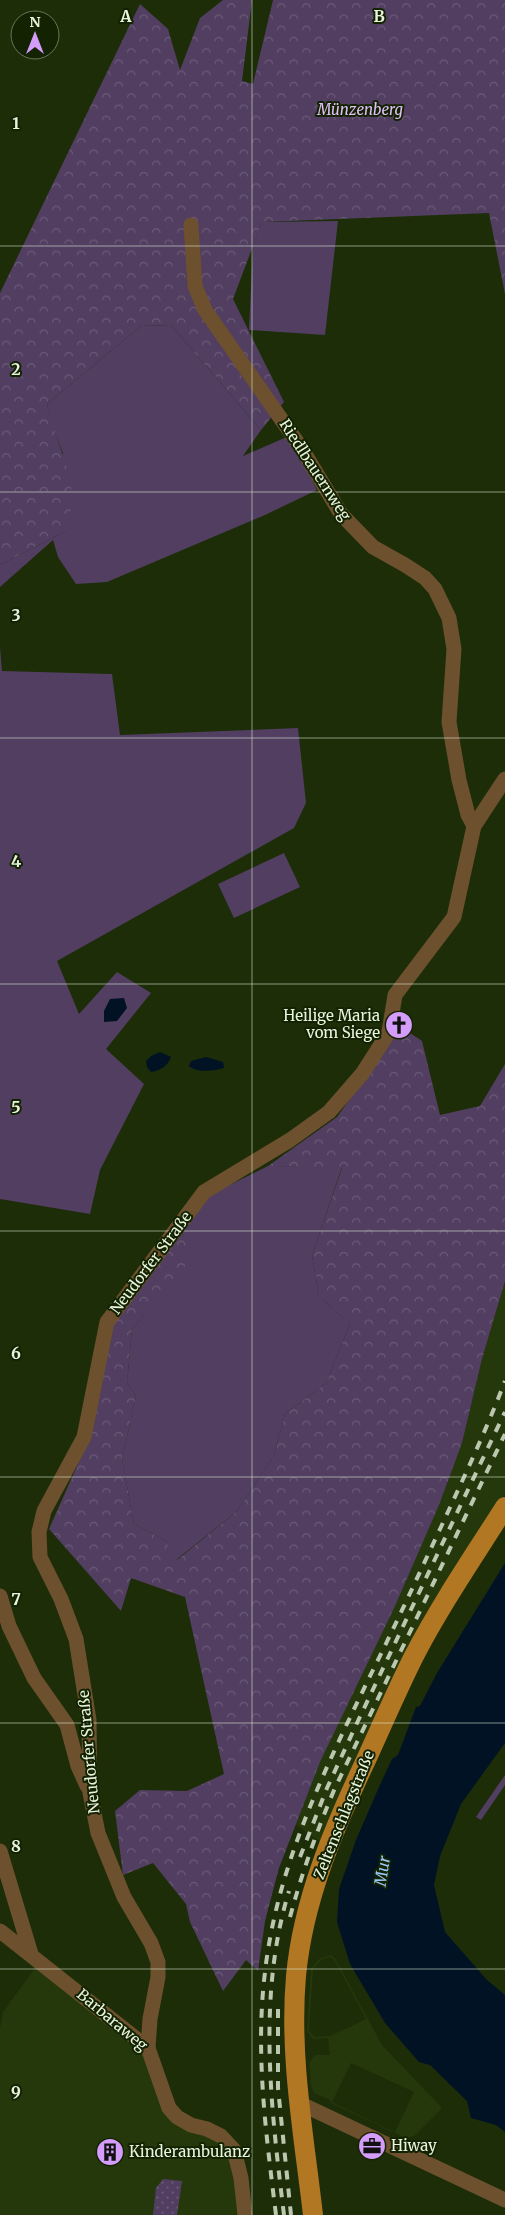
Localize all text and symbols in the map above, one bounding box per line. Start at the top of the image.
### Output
text: A [119,6,132,26]
text: B [373,6,385,26]
north arrow [10,10,60,60]
text: N [29,13,41,31]
park label: Münzenberg [316,100,403,119]
text: 1 [12,113,20,133]
text: 2 [11,359,21,379]
street label: Riedlbauernweg [276,415,355,524]
text: 3 [11,605,21,625]
text: 4 [11,851,21,871]
place label: Heilige Maria vom Siege [283,1006,380,1042]
church icon: Heilige Maria vom Siege [384,1010,414,1040]
text: 5 [11,1097,21,1117]
street label: Neudorfer Straße [106,1207,196,1318]
text: 6 [11,1343,21,1363]
text: 7 [11,1589,21,1609]
street label: Neudorfer Straße [74,1689,103,1815]
street label: Zeltenschlagstraße [309,1747,378,1882]
text: 8 [11,1836,21,1856]
water label: Mur [370,1854,394,1889]
street label: Barbaraweg [73,1985,151,2055]
text: 9 [11,2082,21,2102]
office icon: Hiway [357,2131,387,2161]
place label: Hiway [391,2136,437,2155]
building icon: Kinderambulanz [95,2137,125,2167]
place label: Kinderambulanz [129,2142,250,2161]

